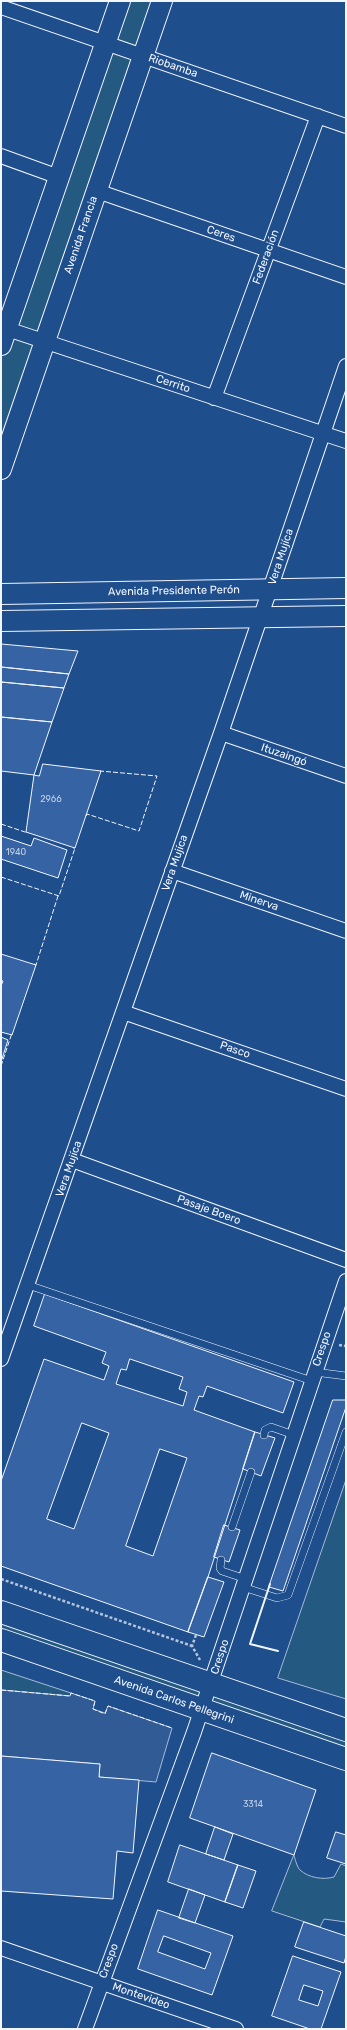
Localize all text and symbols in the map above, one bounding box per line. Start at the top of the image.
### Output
street label: Riobamba [147,51,199,81]
street label: Avenida Francia [61,194,101,276]
street label: Ceres [205,223,237,245]
street label: Federación [250,228,282,286]
street label: Cerrito [154,372,192,396]
street label: Vera Mujíca [266,527,296,587]
street label: Avenida Presidente Perón [108,583,240,599]
street label: Ituzaingó [259,741,309,769]
house number: 2966 [40,794,62,804]
street label: Vera Mujíca [159,833,191,893]
house number: 1940 [6,847,26,857]
street label: Minerva [238,888,280,914]
street label: Pasco [218,1039,252,1061]
street label: Vera Mujíca [53,1139,85,1199]
street label: Pasaje Boero [175,1192,243,1228]
street label: Crespo [310,1330,334,1368]
street label: Crespo [208,1638,232,1676]
street label: Avenida Carlos Pellegrini [112,1673,236,1727]
house number: 3314 [243,1799,263,1809]
street label: Crespo [97,1942,121,1980]
street label: Montevideo [111,1980,171,2012]

